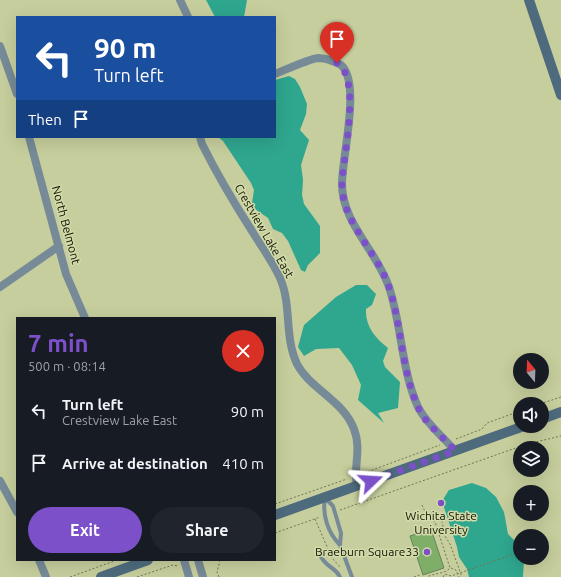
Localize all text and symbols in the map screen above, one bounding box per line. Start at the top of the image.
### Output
pin [320,22,354,63]
icon: arrive [326,28,348,50]
icon: left [28,32,80,84]
text: 90 m [94,32,156,63]
text: Turn left [94,65,164,85]
icon: arrive [70,108,92,130]
text: Then [28,111,62,128]
street label: Crestview Lake East [232,181,297,280]
street label: North Belmont [50,184,83,266]
text: 7 min [28,330,89,357]
button: close [222,330,264,372]
north arrow [513,353,549,389]
map controls [513,353,549,565]
text: 500 m · 08:14 [28,359,106,373]
text: Turn left [62,396,123,413]
button: sound [513,397,549,433]
icon: left [28,400,50,422]
text: 90 m [231,403,264,420]
text: Crestview Lake East [62,413,177,427]
button: layers [513,441,549,477]
icon: arrive [28,452,50,474]
text: Arrive at destination [62,455,208,472]
text: 410 m [222,455,264,472]
position arrow [350,460,392,502]
button: + [513,485,549,521]
marker: Wichita State University [436,498,446,508]
button: Exit [28,507,142,553]
button: Share [150,507,264,553]
place label: Wichita State University [405,509,477,536]
button: − [513,529,549,565]
place label: Braeburn Square33 [315,545,419,558]
marker: Braeburn Square33 [422,547,432,557]

